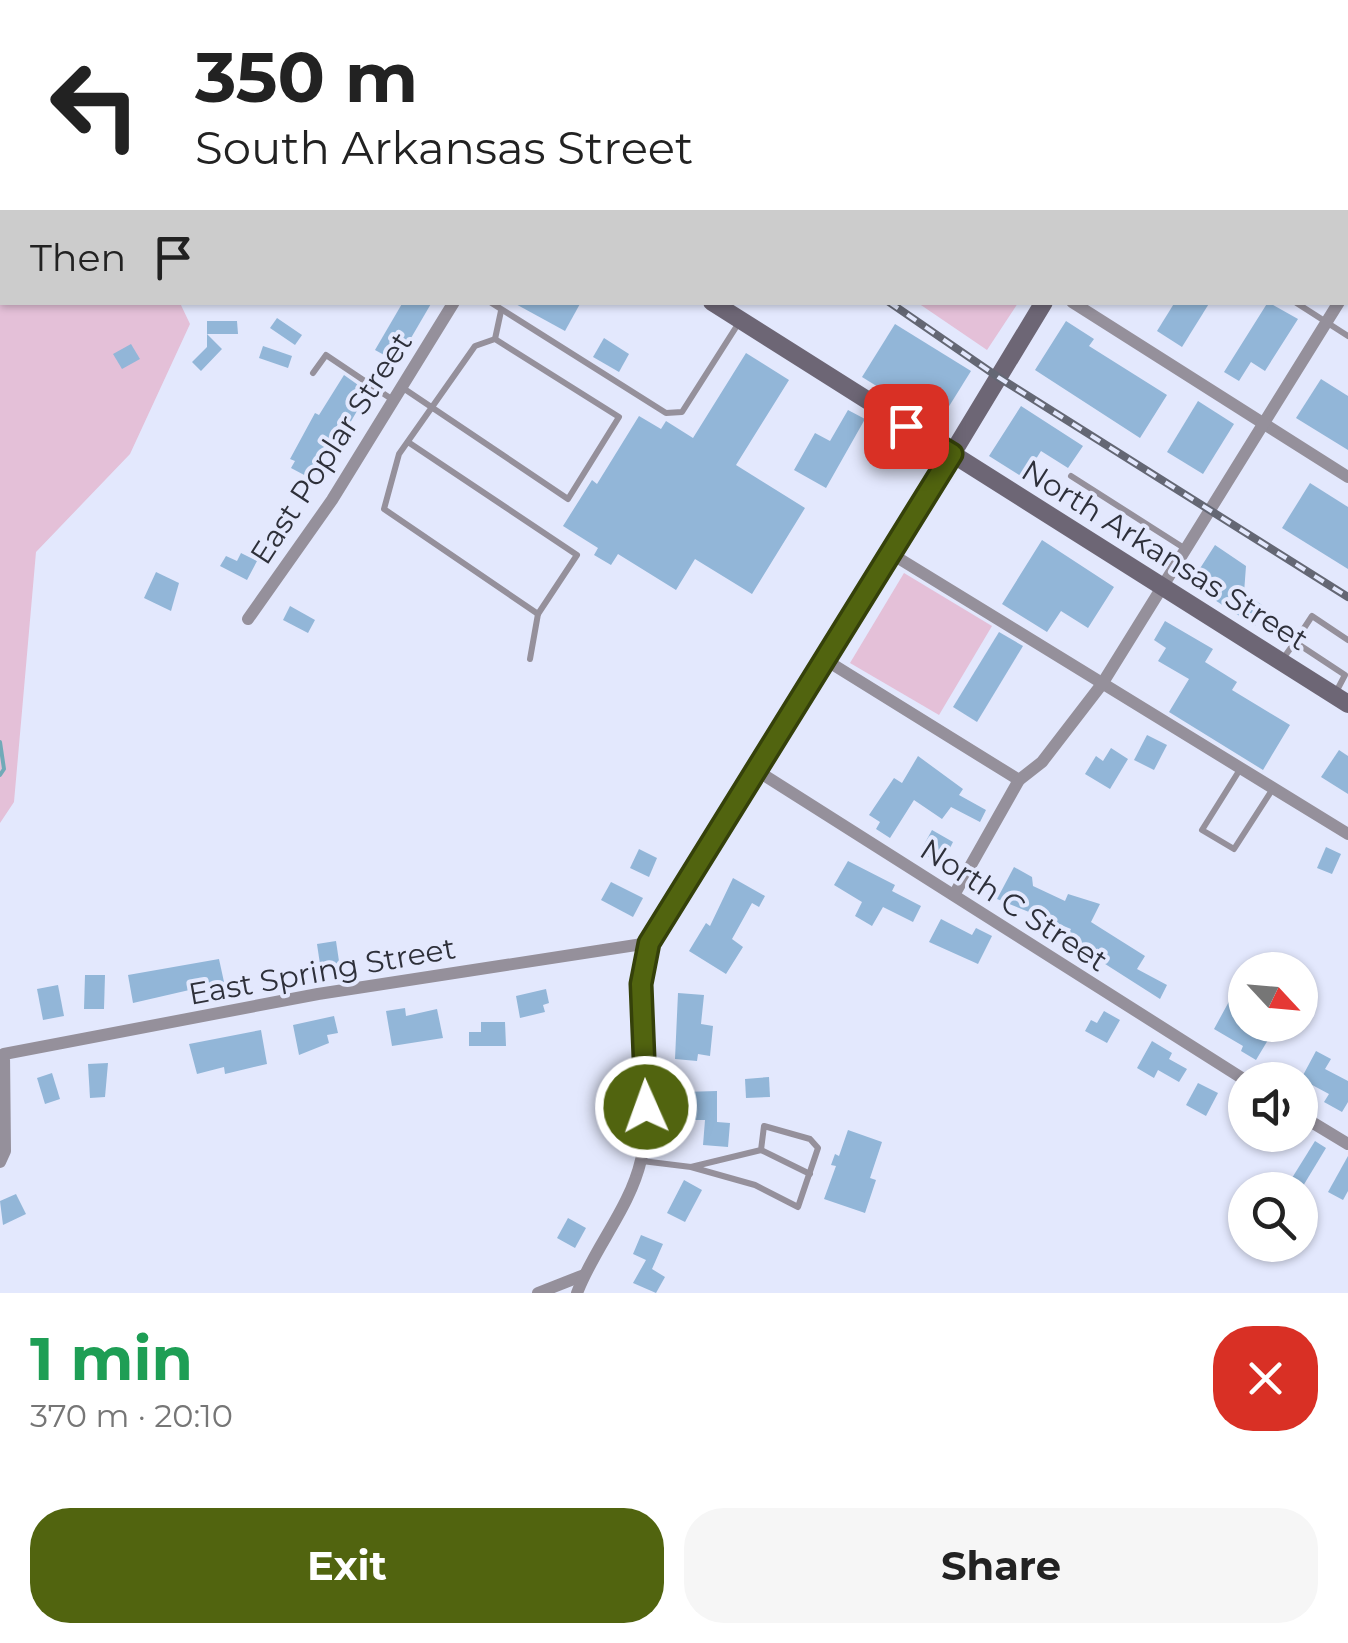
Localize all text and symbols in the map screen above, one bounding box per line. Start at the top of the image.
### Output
text: 350 m [195,34,418,120]
icon: left [30,40,160,170]
text: South Arkansas Street [195,120,693,175]
icon: arrive [146,230,201,285]
text: Then [30,234,126,281]
street label: East Poplar Street [242,325,420,571]
pin [864,384,949,469]
icon: arrive [879,399,934,454]
street label: North Arkansas Street [1015,452,1315,658]
street label: North C Street [913,831,1115,979]
street label: East Spring Street [186,929,458,1013]
north arrow [1228,952,1318,1042]
map controls [1228,952,1318,1262]
position arrow [594,1055,698,1159]
button: sound [1228,1062,1318,1152]
button: search [1228,1172,1318,1262]
text: 1 min [30,1322,193,1395]
button: close [1213,1326,1318,1431]
text: 370 m · 20:10 [30,1396,233,1435]
button: Exit [30,1508,664,1623]
button: Share [684,1508,1318,1623]

